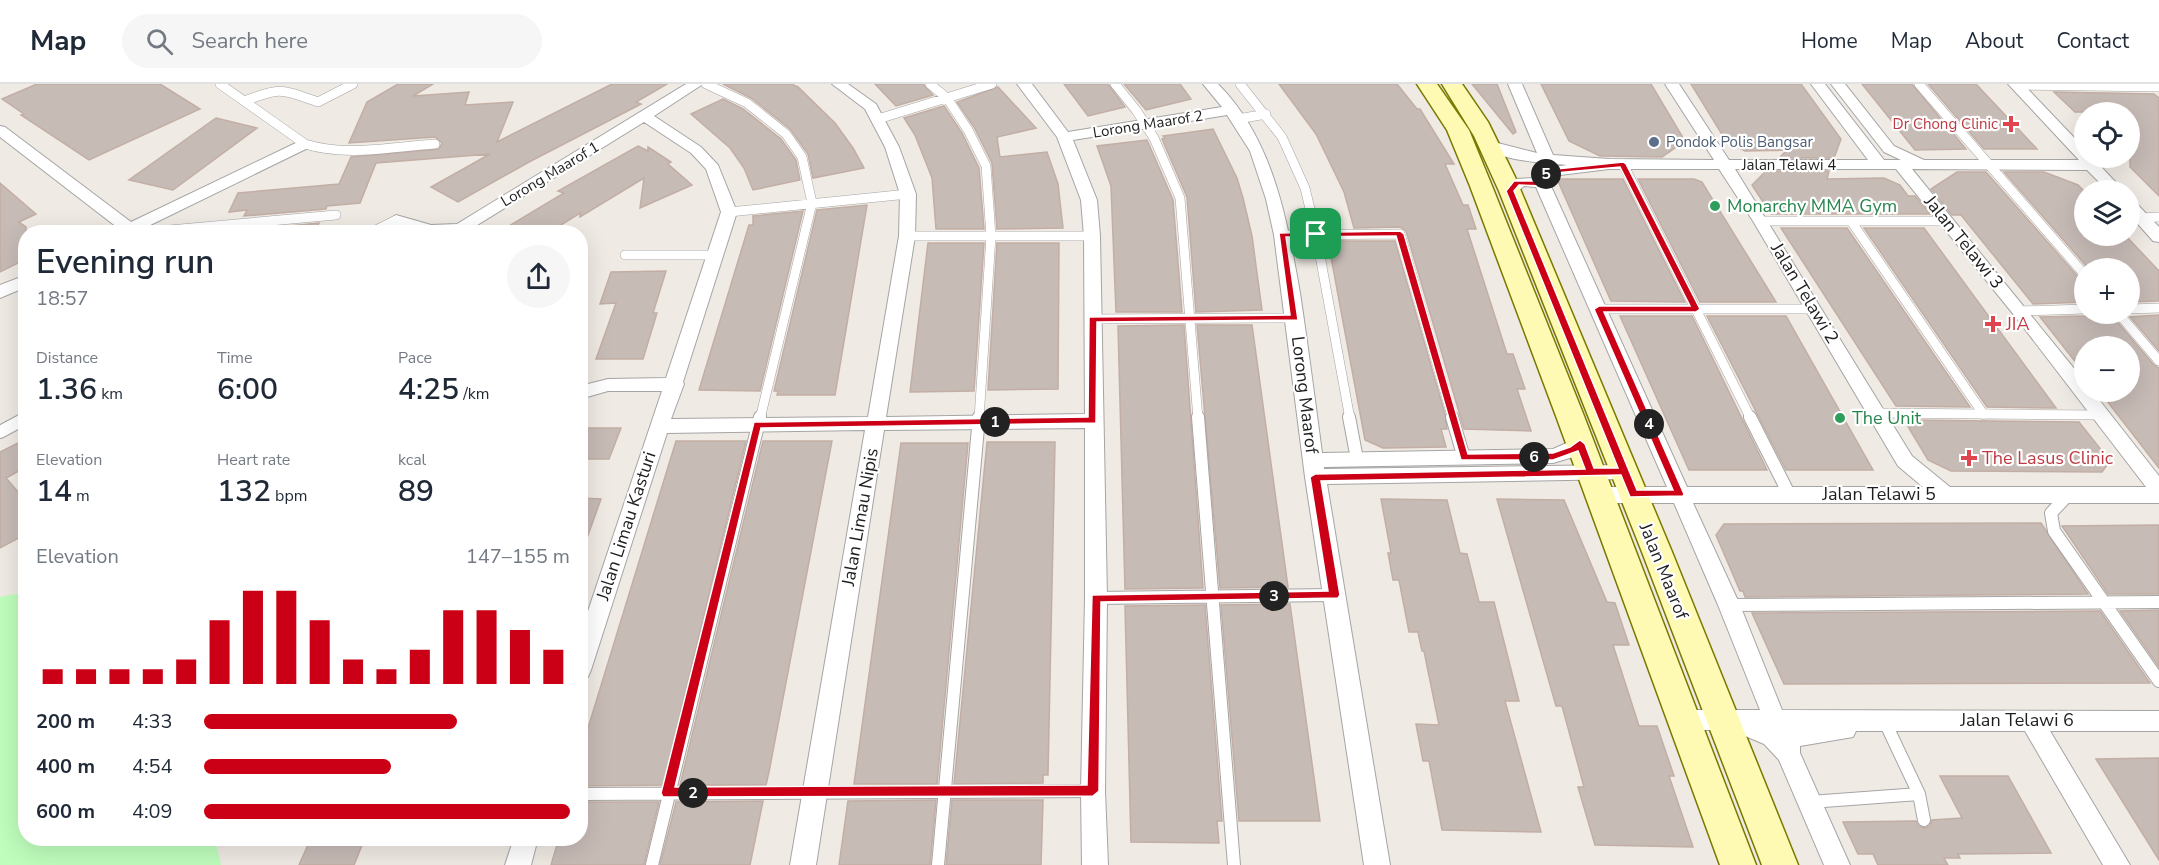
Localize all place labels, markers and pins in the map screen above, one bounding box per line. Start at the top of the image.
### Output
place label: Dr Chong Clinic [1893,114,1998,134]
marker: Dr Chong Clinic [2002,115,2020,133]
place label: Pondok Polis Bangsar [1666,132,1814,152]
marker: Pondok Polis Bangsar [1647,135,1661,149]
pin: 5 [1531,159,1561,189]
place label: Monarchy MMA Gym [1727,194,1897,218]
marker: Monarchy MMA Gym [1708,199,1722,213]
pin [1290,208,1341,259]
place label: JIA [2005,312,2030,336]
marker: JIA [1984,315,2002,333]
place label: The Unit [1852,406,1922,430]
pin: 1 [980,407,1010,437]
pin: 4 [1634,409,1664,439]
marker: The Unit [1833,411,1847,425]
pin: 6 [1519,442,1549,472]
place label: The Lasus Clinic [1982,446,2113,470]
marker: The Lasus Clinic [1960,449,1978,467]
pin: 3 [1259,581,1289,611]
pin: 2 [678,778,708,808]

